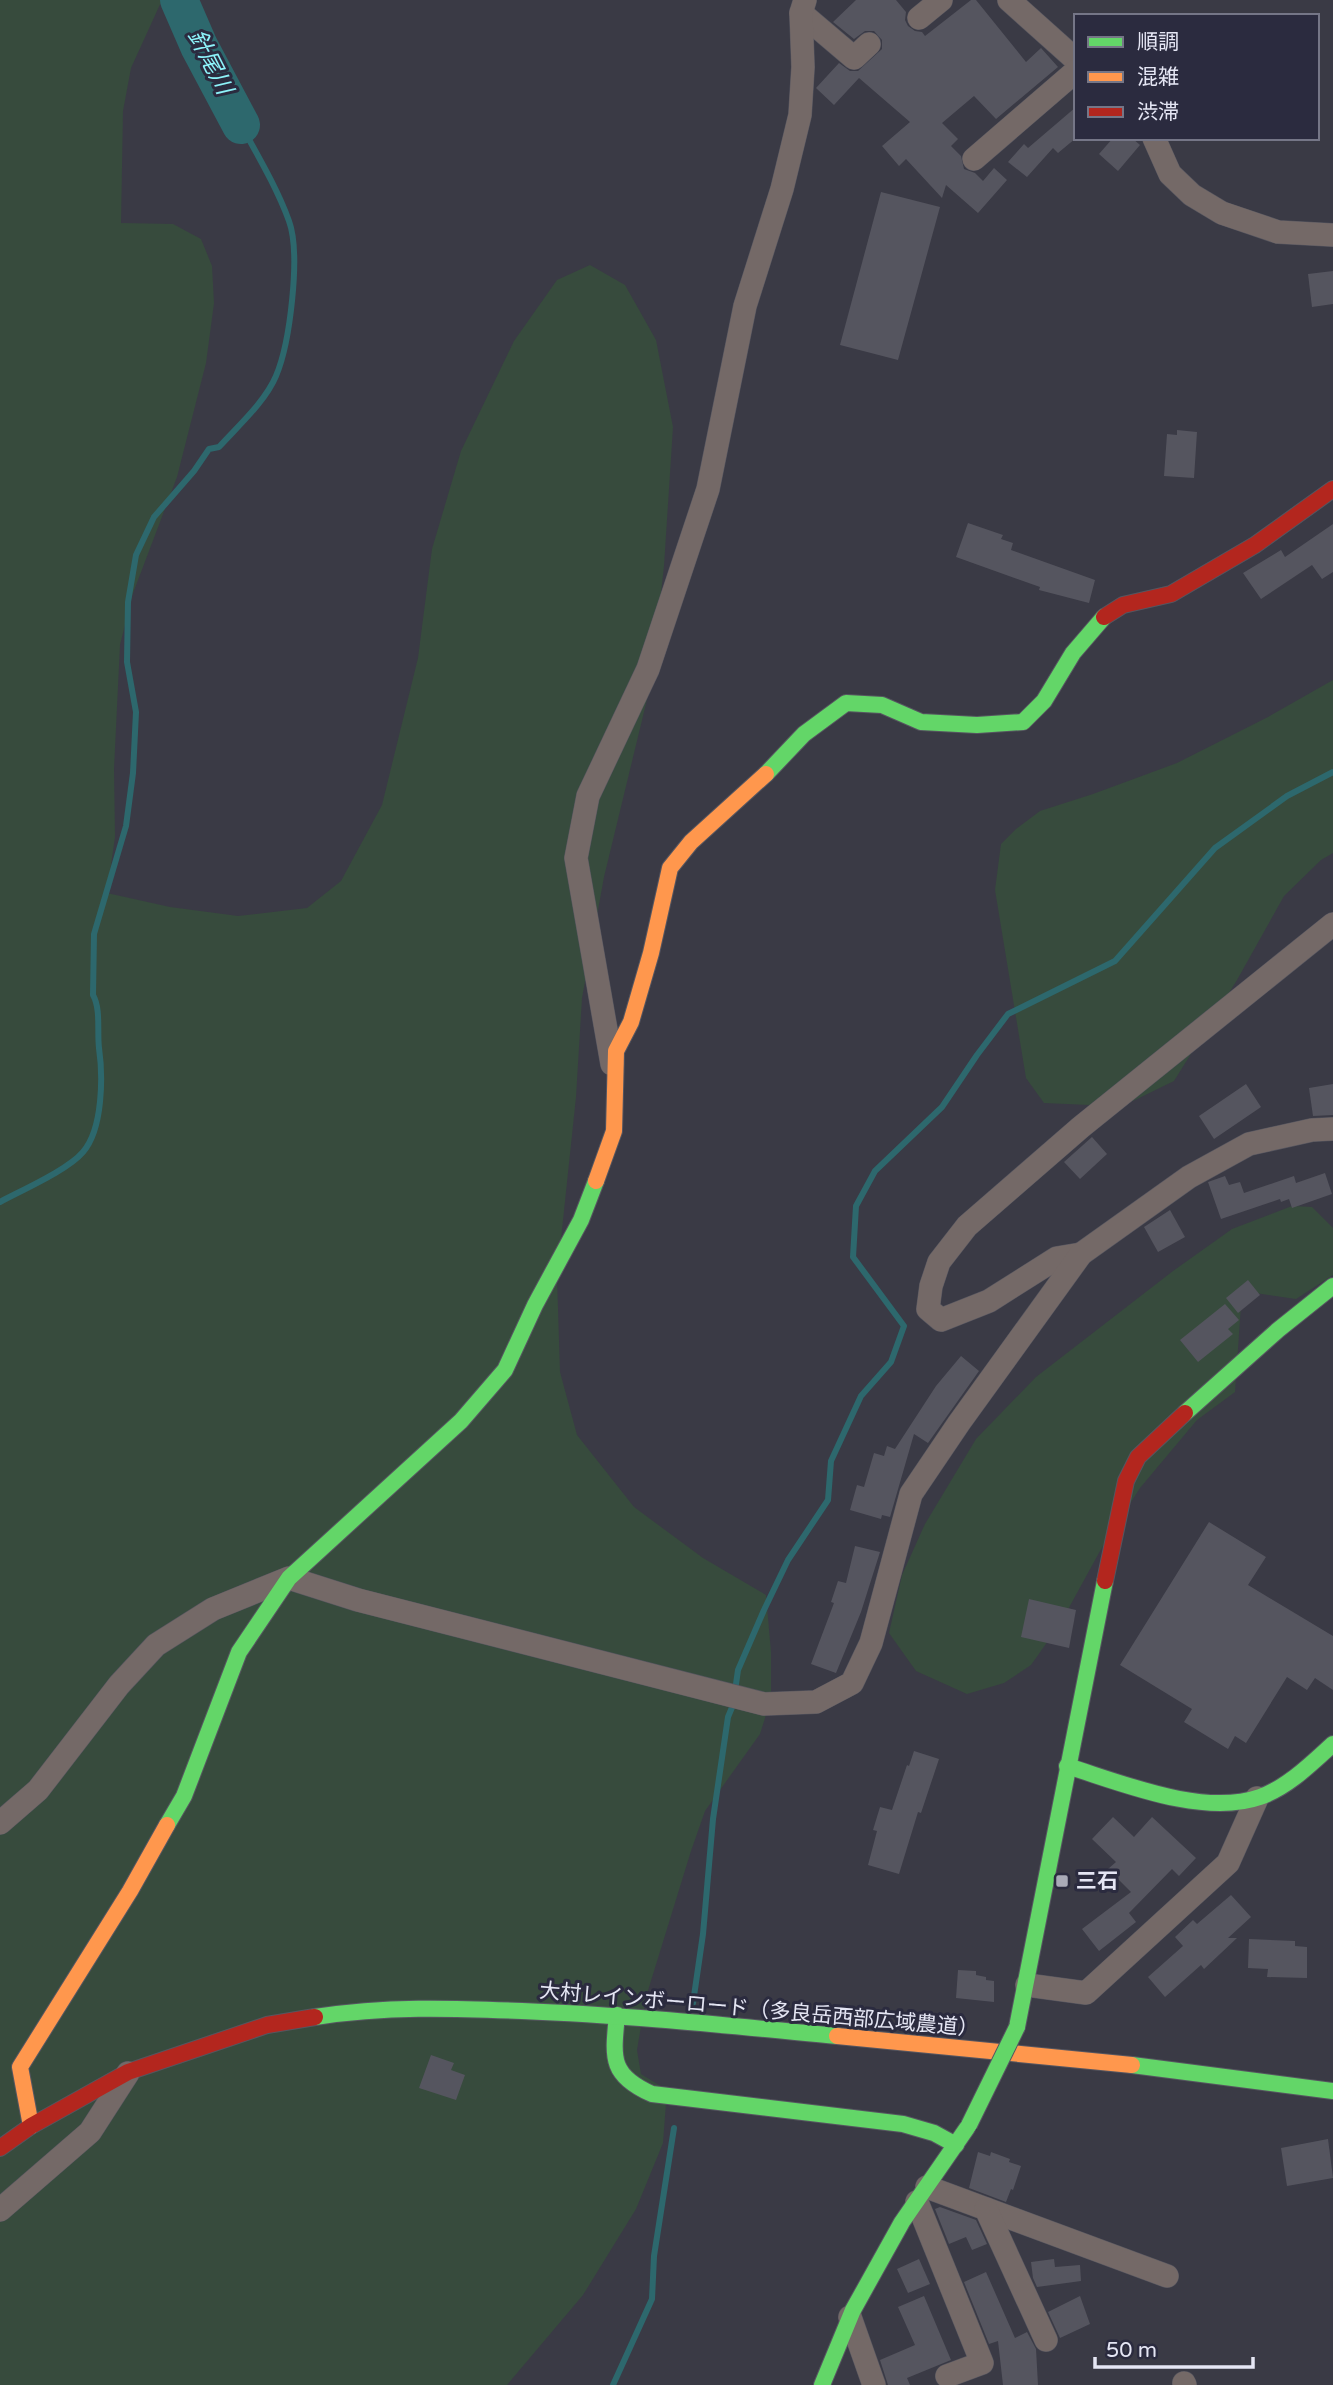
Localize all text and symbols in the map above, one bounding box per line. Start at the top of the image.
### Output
legend [1074,14,1319,140]
water label: 針尾川 [182,25,239,102]
text: 順調 [1137,30,1179,55]
text: 混雑 [1137,65,1179,90]
text: 渋滞 [1137,100,1179,125]
place label: 三石 [1076,1869,1118,1894]
marker: 三石 [1054,1873,1070,1889]
street label: 大村レインボーロード（多良岳西部広域農道） [538,1978,980,2042]
scale bar [1095,2326,1252,2370]
text: 50 m [1106,2338,1157,2363]

